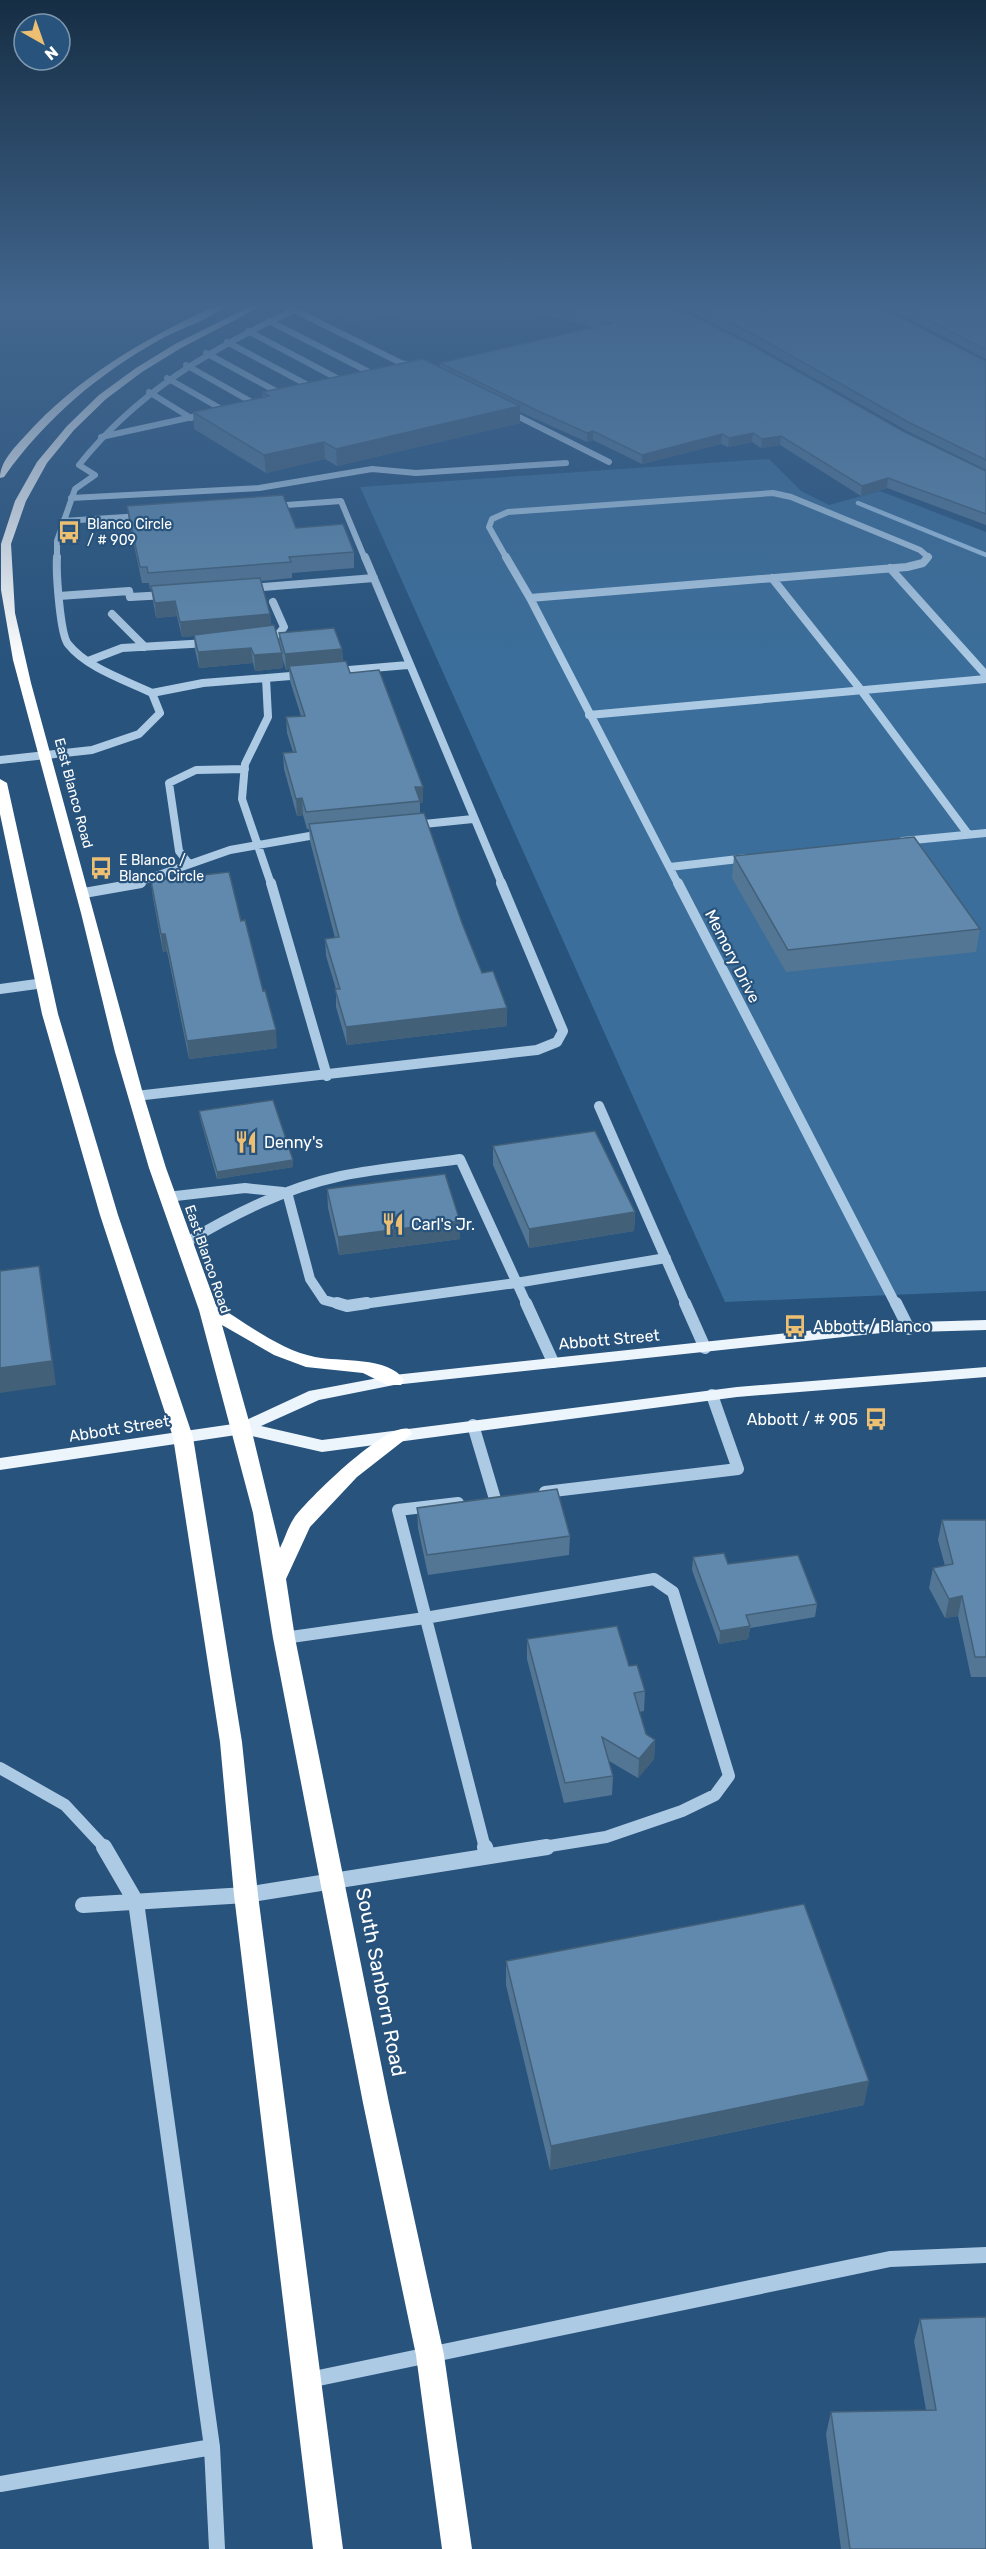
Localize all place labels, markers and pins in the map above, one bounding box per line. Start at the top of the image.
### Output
place label: Blanco Circle / # 909 [87,516,172,549]
bus stop icon: Blanco Circle / # 909 [56,519,82,545]
place label: E Blanco / Blanco Circle [119,852,204,885]
bus stop icon: E Blanco / Blanco Circle [88,855,114,881]
restaurant icon: Denny's [233,1129,259,1155]
place label: Denny's [264,1133,323,1152]
restaurant icon: Carl's Jr. [380,1211,406,1237]
place label: Carl's Jr. [411,1215,475,1234]
bus stop icon: Abbott / Blanco [782,1313,808,1339]
place label: Abbott / Blanco [813,1317,931,1336]
bus stop icon: Abbott / # 905 [863,1406,889,1432]
place label: Abbott / # 905 [747,1410,858,1429]

